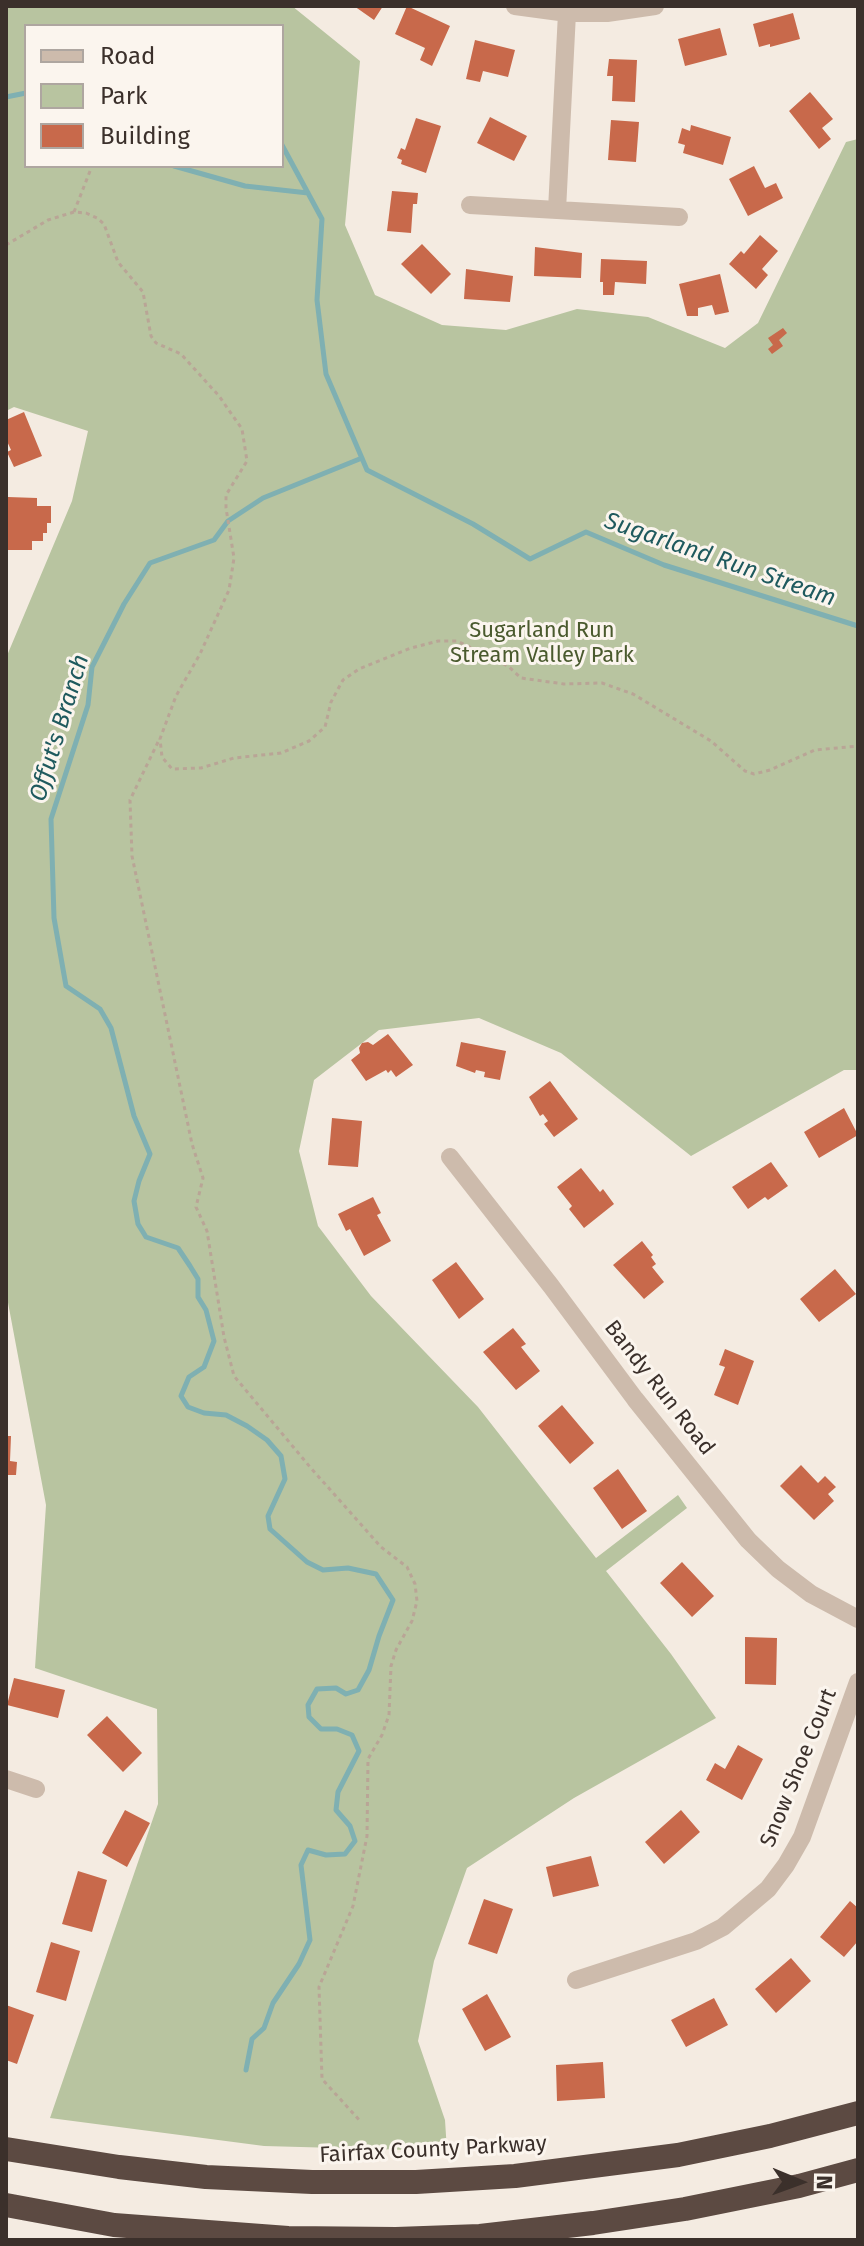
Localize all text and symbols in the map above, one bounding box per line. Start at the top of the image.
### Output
legend [24,24,284,168]
text: Road [100,42,155,70]
text: Park [100,82,147,110]
text: Building [100,122,190,150]
water label: Sugarland Run Stream [601,507,839,613]
park label: Sugarland Run Stream Valley Park [450,618,634,670]
water label: Offut's Branch [24,651,96,805]
street label: Bandy Run Road [598,1315,720,1461]
street label: Snow Shoe Court [755,1685,843,1851]
street label: Fairfax County Parkway [319,2131,547,2169]
north arrow [760,2142,840,2222]
text: N [811,2175,838,2190]

